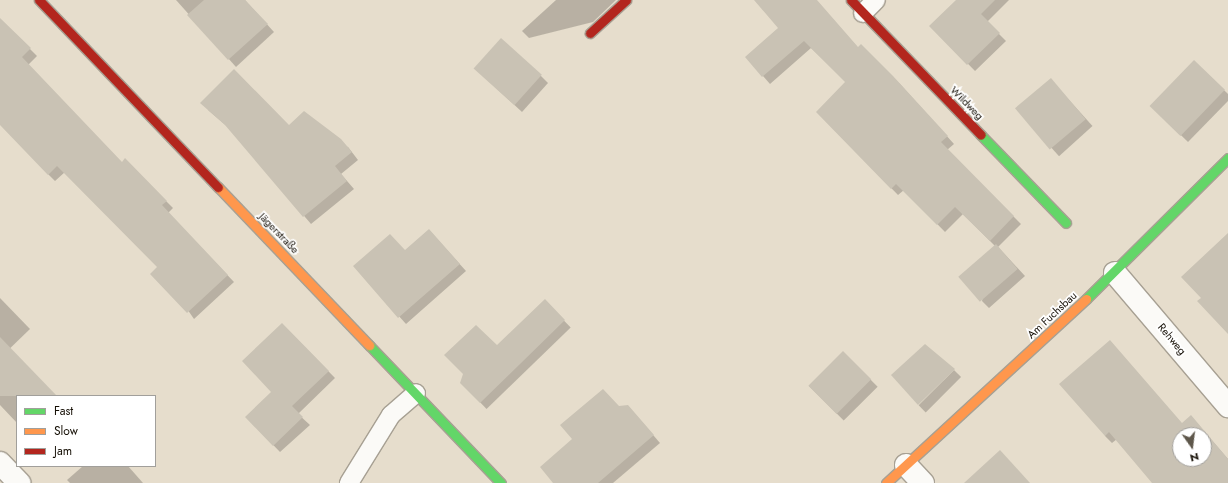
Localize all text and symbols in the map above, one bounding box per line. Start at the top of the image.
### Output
street label: Wildweg [948,83,986,123]
street label: Jägerstraße [256,210,302,256]
street label: Am Fuchsbau [1024,289,1080,341]
street label: Rehweg [1155,321,1189,357]
legend [16,395,156,467]
text: Fast [54,402,73,420]
text: Slow [54,422,78,440]
north arrow [1172,427,1212,467]
text: Jam [54,442,72,460]
text: N [1188,449,1201,466]

